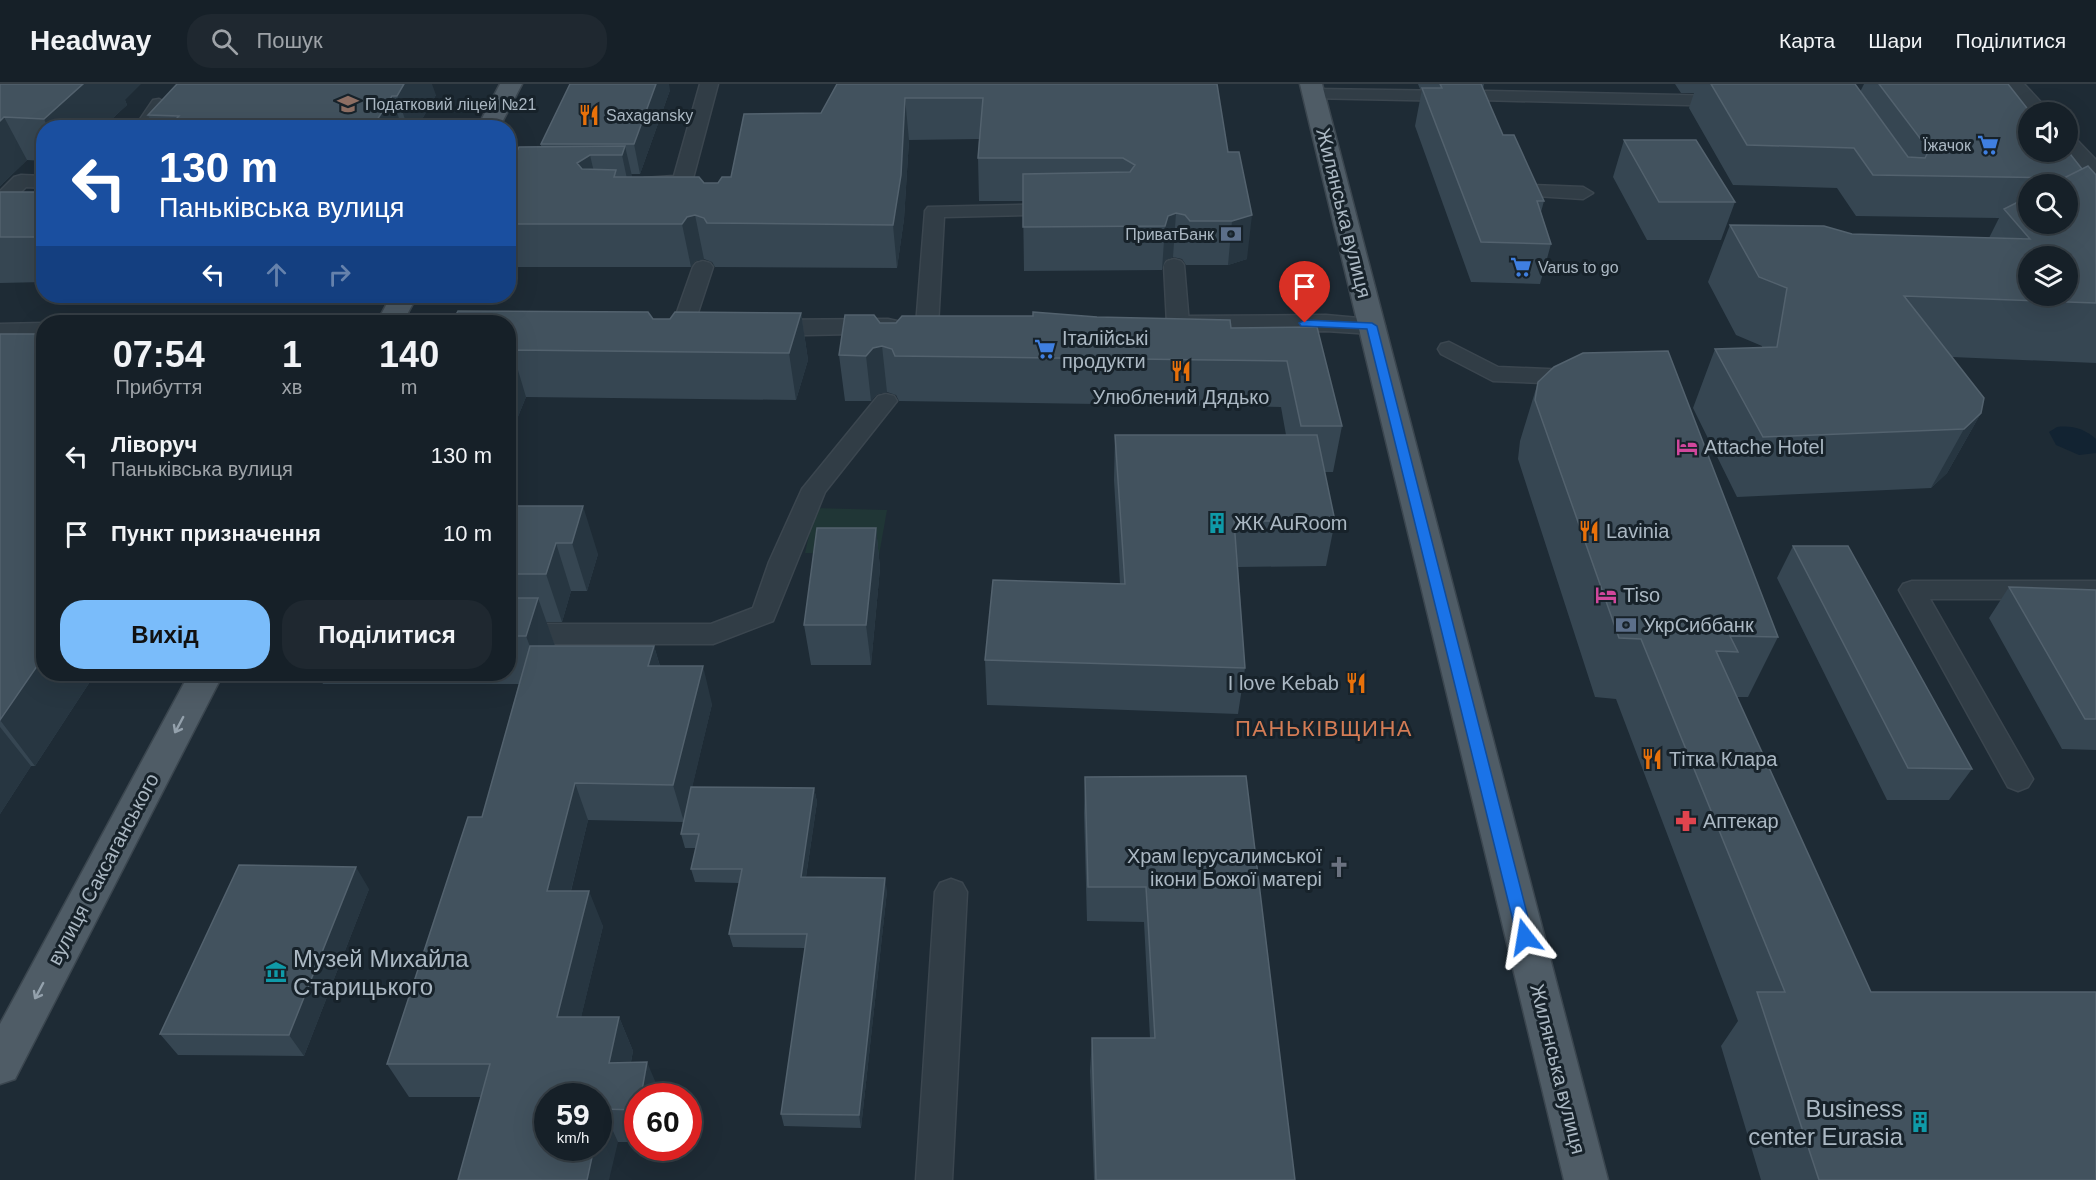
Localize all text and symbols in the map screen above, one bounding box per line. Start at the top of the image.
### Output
search box [187,14,607,68]
text: Headway [30,25,151,56]
icon: search [208,25,241,58]
text: Пошук [256,28,323,53]
text: Карта [1779,29,1835,52]
text: Шари [1868,29,1923,52]
text: Поділитися [1956,29,2066,52]
school or university icon: Податковий ліцей №21 [336,92,360,116]
place label: Податковий ліцей №21 [365,96,536,113]
map controls [2018,102,2078,306]
button: sound [2018,102,2078,162]
restaurant icon: Saxagansky [577,103,601,127]
place label: Saxagansky [606,107,693,124]
street label: Жилянська вулиця [1312,126,1376,300]
supermarket icon: Їжачок [1976,133,2000,157]
place label: Їжачок [1923,137,1972,154]
icon: left [60,144,138,222]
text: 130 m [159,144,278,191]
button: search [2018,174,2078,234]
text: Паньківська вулиця [159,193,404,223]
bank icon: ПриватБанк [1219,222,1243,246]
place label: ПриватБанк [1125,226,1215,243]
button: layers [2018,246,2078,306]
supermarket icon: Varus to go [1509,255,1533,279]
icon: left [197,258,230,291]
icon: ahead [260,258,293,291]
icon: right [323,258,356,291]
place label: Varus to go [1538,259,1619,276]
pin [1279,261,1330,323]
icon: arrive [1288,270,1321,303]
place label: Італійські продукти [1062,327,1149,372]
text: 07:54 [113,334,205,375]
text: 1 [282,334,302,375]
text: 140 [379,334,439,375]
supermarket icon: Італійські продукти [1033,337,1057,361]
restaurant icon: Улюблений Дядько [1169,359,1193,383]
text: Прибуття [115,376,202,398]
text: хв [282,376,302,398]
text: m [401,376,417,398]
place label: Улюблений Дядько [1093,386,1269,408]
text: Ліворуч [111,432,197,457]
hotel icon: Attache Hotel [1675,435,1699,459]
place label: Attache Hotel [1704,436,1824,458]
icon: left [60,440,93,473]
text: 130 m [431,443,492,468]
text: Паньківська вулиця [111,458,293,480]
building icon: ЖК AuRoom [1205,511,1229,535]
place label: ЖК AuRoom [1234,512,1348,534]
icon: arrive [60,518,93,551]
restaurant icon: Lavinia [1577,519,1601,543]
place label: Lavinia [1606,520,1670,542]
text: Пункт призначення [111,521,321,546]
text: 10 m [443,521,492,546]
hotel icon: Tiso [1594,583,1618,607]
place label: Tiso [1623,584,1660,606]
button: Вихід [60,600,270,669]
button: Поділитися [282,600,492,669]
bank icon: УкрСиббанк [1614,613,1638,637]
place label: УкрСиббанк [1643,614,1754,636]
restaurant icon: I love Kebab [1344,671,1368,695]
place label: I love Kebab [1228,672,1339,694]
one-way arrow [173,716,184,734]
district label: ПАНЬКІВЩИНА [1235,716,1413,741]
restaurant icon: Тітка Клара [1640,747,1664,771]
place label: Тітка Клара [1669,748,1778,770]
street label: вулиця Саксаганського [43,769,163,969]
pharmacy icon: Аптекар [1674,809,1698,833]
place label: Аптекар [1703,810,1779,832]
place label: Храм Ієрусалимської ікони Божої матері [1127,845,1322,890]
church icon: Храм Ієрусалимської ікони Божої матері [1327,855,1351,879]
position arrow [1493,905,1557,969]
place label: Музей Михайла Старицького [293,945,469,1000]
museum icon: Музей Михайла Старицького [264,960,288,984]
one-way arrow [33,981,44,999]
street label: Жилянська вулиця [1526,982,1590,1156]
speed limit sign: 60 [624,1083,702,1161]
place label: Business center Eurasia [1748,1095,1904,1150]
text: 59 [556,1098,590,1131]
building icon: Business center Eurasia [1908,1110,1932,1134]
text: km/h [557,1129,589,1146]

